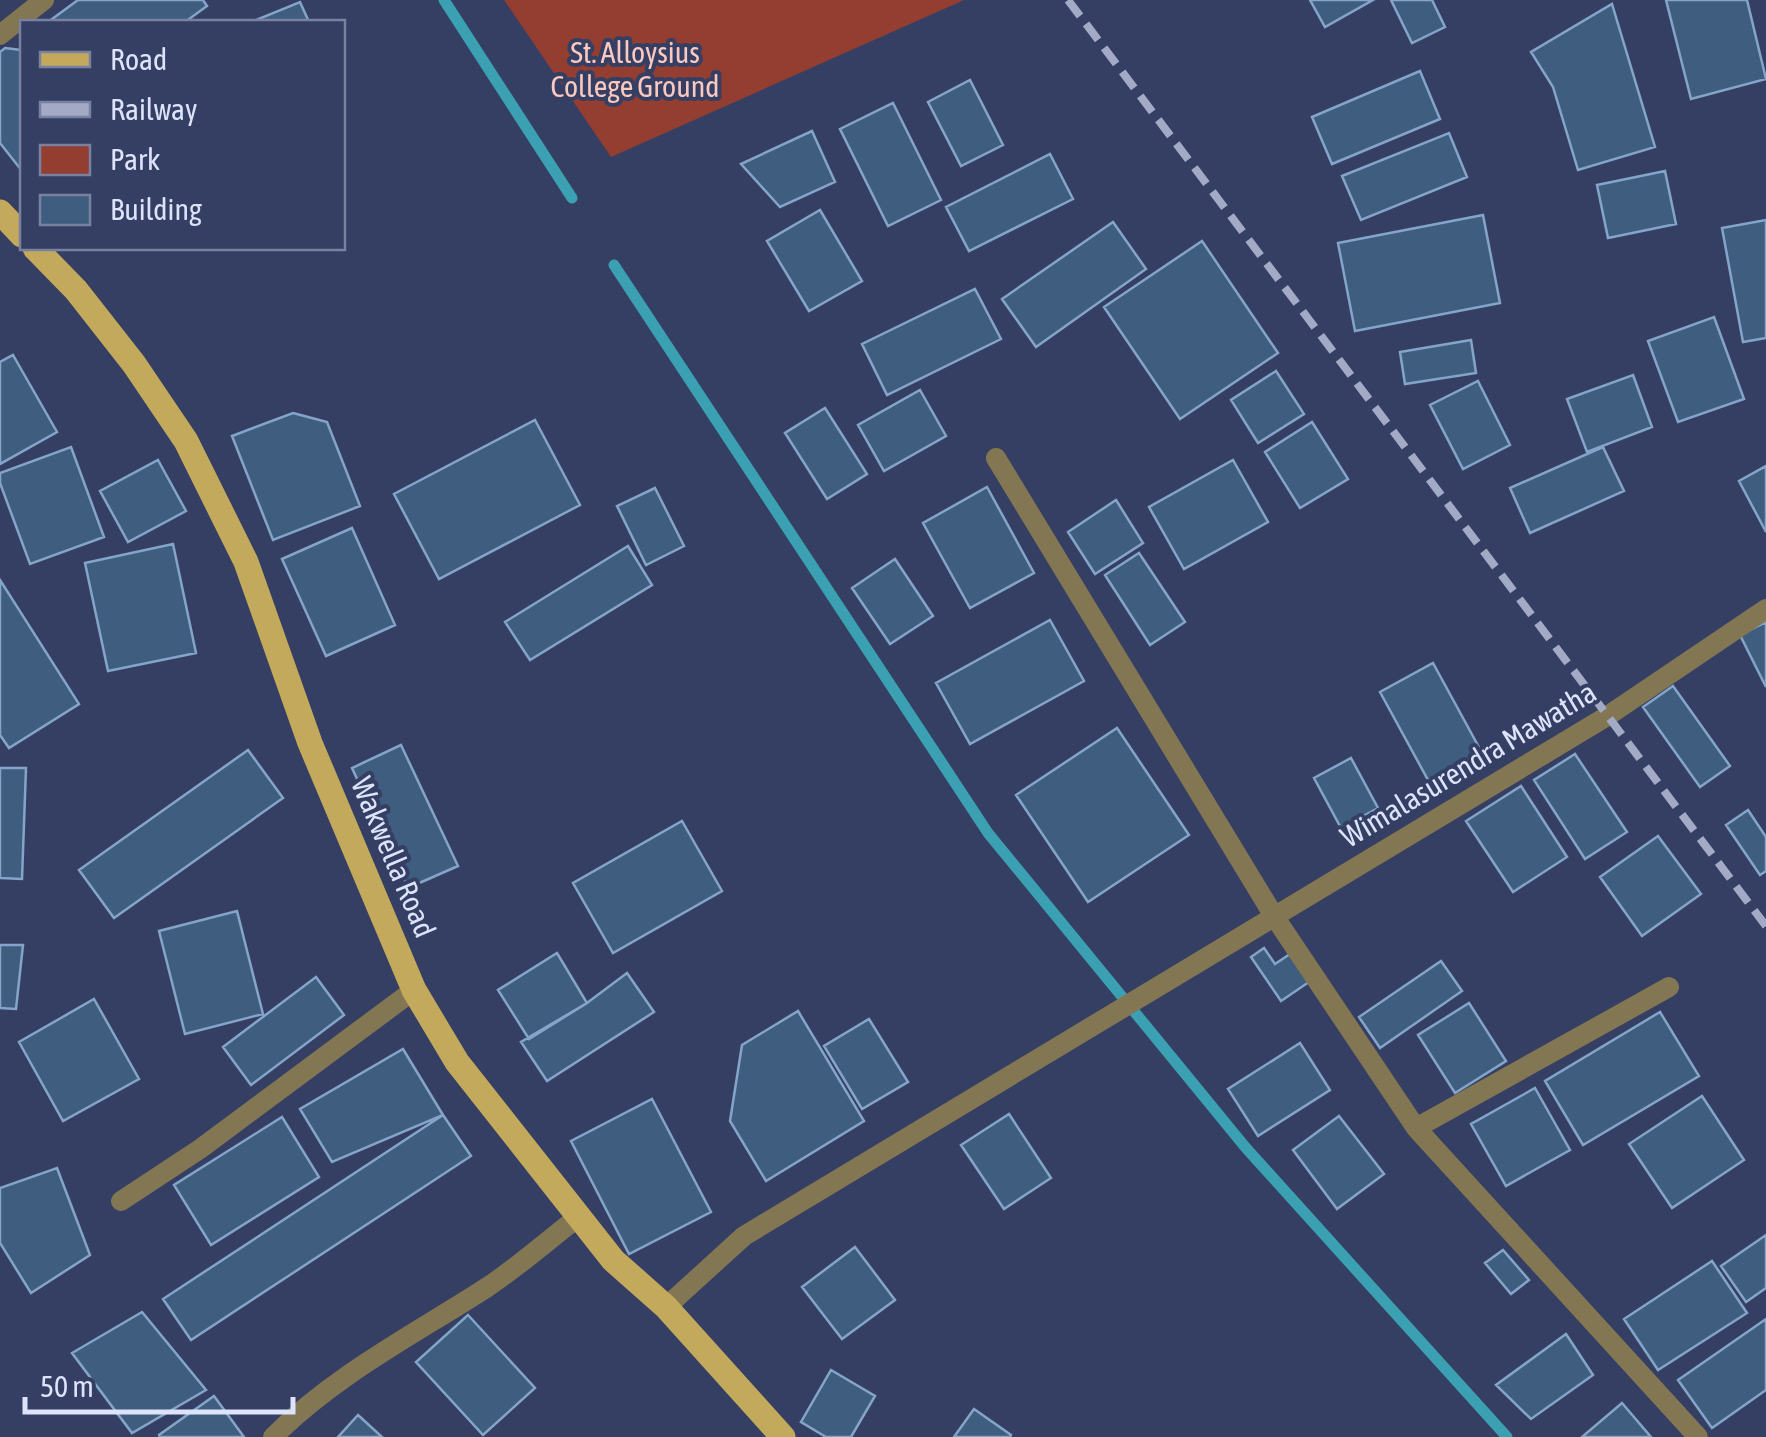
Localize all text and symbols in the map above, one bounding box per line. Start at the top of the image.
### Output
legend [20,20,345,250]
park label: St. Alloysius College Ground [551,35,719,103]
text: Road [110,42,167,76]
text: Railway [110,92,197,126]
text: Park [110,142,160,176]
text: Building [110,192,202,226]
street label: Wimalasurendra Mawatha [1334,674,1602,854]
street label: Wakwella Road [345,772,443,942]
scale bar [25,1352,292,1414]
text: 50 m [40,1369,94,1403]

